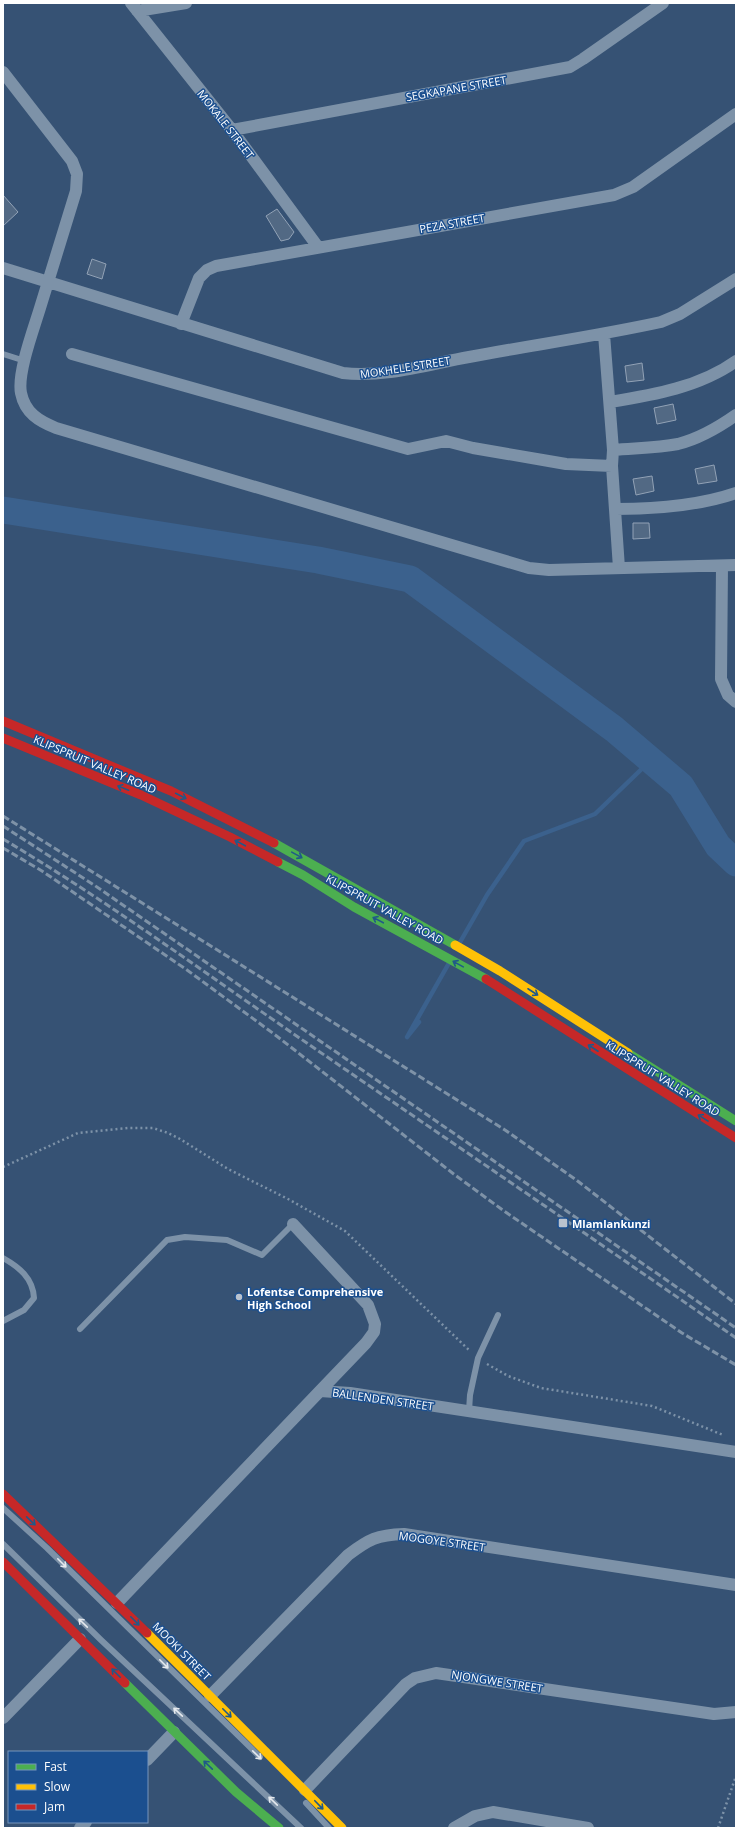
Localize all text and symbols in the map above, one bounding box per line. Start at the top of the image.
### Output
street label: SEGKAPANE STREET [405,72,507,104]
street label: MOKALE STREET [194,86,258,162]
street label: PEZA STREET [418,210,486,236]
street label: MOKHELE STREET [359,352,451,382]
street label: KLIPSPRUIT VALLEY ROAD [31,731,159,797]
one-way arrow [117,783,129,791]
one-way arrow [175,793,187,800]
one-way arrow [235,838,247,846]
one-way arrow [291,852,303,859]
street label: KLIPSPRUIT VALLEY ROAD [324,870,446,948]
one-way arrow [372,916,384,923]
one-way arrow [453,960,465,967]
one-way arrow [527,988,538,996]
street label: KLIPSPRUIT VALLEY ROAD [603,1037,723,1119]
one-way arrow [588,1044,599,1052]
one-way arrow [697,1113,709,1121]
place label: Mlamlankunzi [572,1216,650,1231]
marker: Mlamlankunzi [557,1217,569,1229]
place label: Lofentse Comprehensive High School [247,1284,384,1312]
marker: Lofentse Comprehensive High School [234,1292,244,1302]
street label: BALLENDEN STREET [331,1384,435,1414]
one-way arrow [26,1516,36,1526]
street label: MOGOYE STREET [398,1527,486,1555]
one-way arrow [57,1558,67,1568]
one-way arrow [130,1616,140,1626]
one-way arrow [78,1618,88,1628]
street label: MOOKI STREET [150,1619,214,1683]
one-way arrow [159,1659,169,1669]
street label: NJONGWE STREET [450,1666,544,1696]
one-way arrow [111,1668,121,1678]
one-way arrow [173,1707,183,1717]
one-way arrow [222,1708,232,1718]
one-way arrow [252,1750,262,1760]
legend [8,1751,148,1823]
text: Fast [44,1758,67,1775]
one-way arrow [203,1760,213,1769]
text: Slow [44,1778,71,1795]
one-way arrow [267,1797,278,1806]
text: Jam [43,1798,65,1815]
one-way arrow [314,1800,324,1810]

